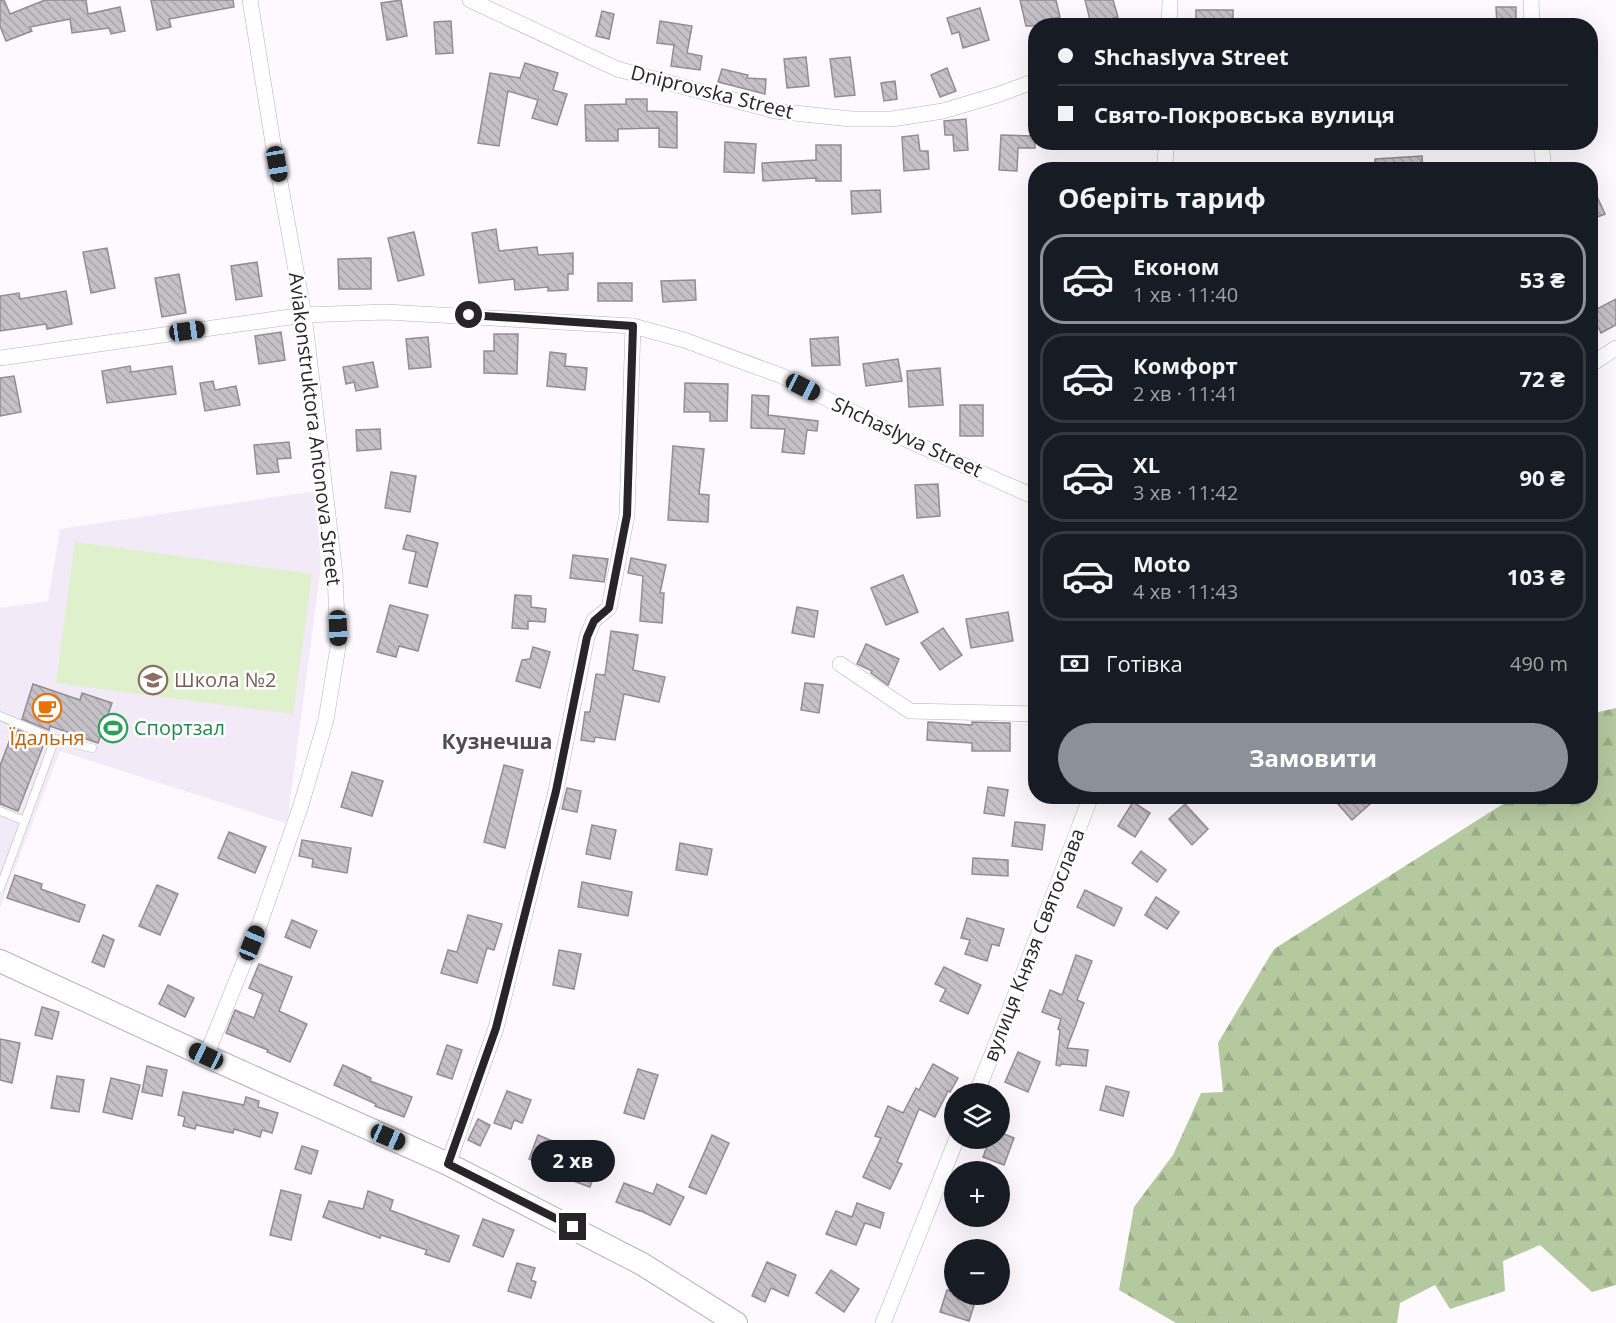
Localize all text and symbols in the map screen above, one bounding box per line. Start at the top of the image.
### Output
text: Shchaslyva Street [1094,41,1289,71]
street label: Dniprovska Street [628,58,796,125]
text: Свято-Покровська вулиця [1094,99,1395,129]
car [265,145,289,183]
text: Оберіть тариф [1058,179,1266,216]
text: Економ [1133,251,1219,281]
icon: car [1061,252,1115,306]
text: 53 ₴ [1519,264,1565,294]
street label: Aviakonstruktora Antonova Street [283,271,348,587]
text: 1 хв · 11:40 [1133,281,1238,308]
route start [455,301,482,328]
car [168,320,206,342]
text: Комфорт [1133,350,1238,380]
icon: car [1061,351,1115,405]
text: 72 ₴ [1519,363,1565,393]
car [783,371,823,403]
text: 2 хв · 11:41 [1133,380,1238,407]
street label: Shchaslyva Street [828,390,987,483]
text: XL [1133,449,1160,479]
icon: car [1061,450,1115,504]
text: 90 ₴ [1519,462,1565,492]
text: 3 хв · 11:42 [1133,479,1238,506]
text: Moto [1133,548,1191,578]
icon: car [1061,549,1115,603]
text: 103 ₴ [1507,561,1565,591]
text: 4 хв · 11:43 [1133,578,1238,605]
car [328,610,348,646]
icon: cash [1058,647,1091,680]
text: Готівка [1106,648,1183,678]
text: 490 m [1510,650,1568,677]
school or university icon: Школа №2 [137,664,169,696]
place label: Школа №2 [174,666,277,693]
cafe icon: Їдальня [31,692,63,724]
sports icon: Спортзал [97,712,129,744]
place label: Спортзал [134,714,225,741]
button: Замовити [1058,723,1568,792]
place label: Їдальня [9,724,85,751]
district label: Кузнечша [442,727,552,755]
street label: вулиця Князя Святослава [977,824,1091,1065]
car [237,923,267,963]
car [186,1040,226,1072]
map controls [944,1083,1010,1305]
button: layers [944,1083,1010,1149]
car [368,1121,408,1153]
callout: 2 хв [531,1140,615,1182]
text: 2 хв [553,1147,593,1174]
button: + [944,1161,1010,1227]
route end [559,1213,586,1240]
button: − [944,1239,1010,1305]

